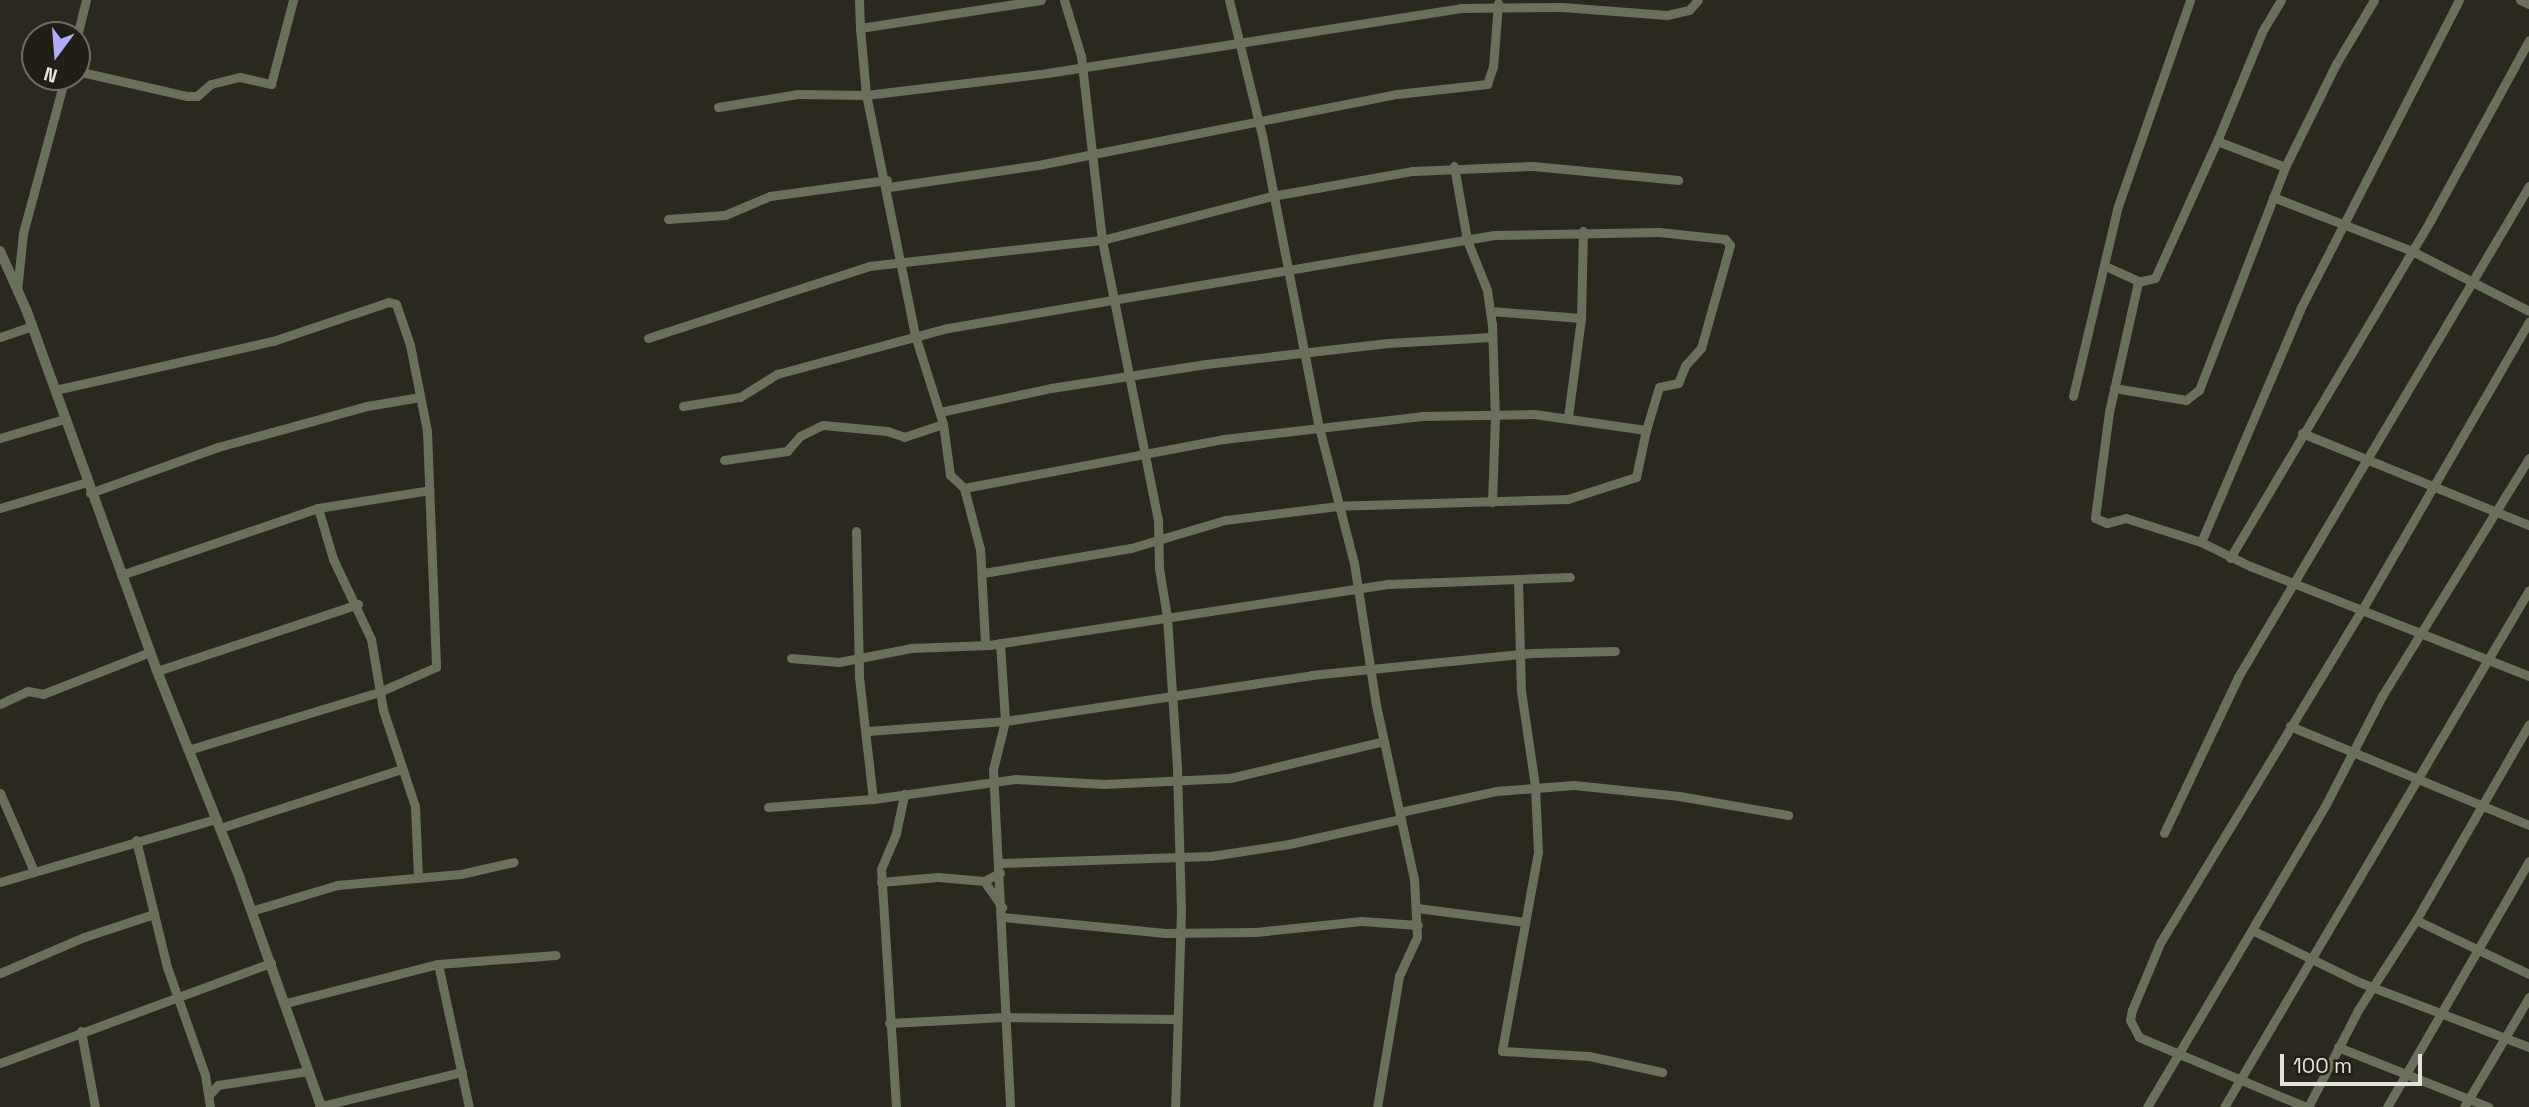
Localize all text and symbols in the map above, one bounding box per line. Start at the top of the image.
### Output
north arrow [21,21,91,91]
text: N [41,61,60,89]
scale bar [2284,1040,2426,1084]
text: 100 m [2293,1052,2352,1079]

